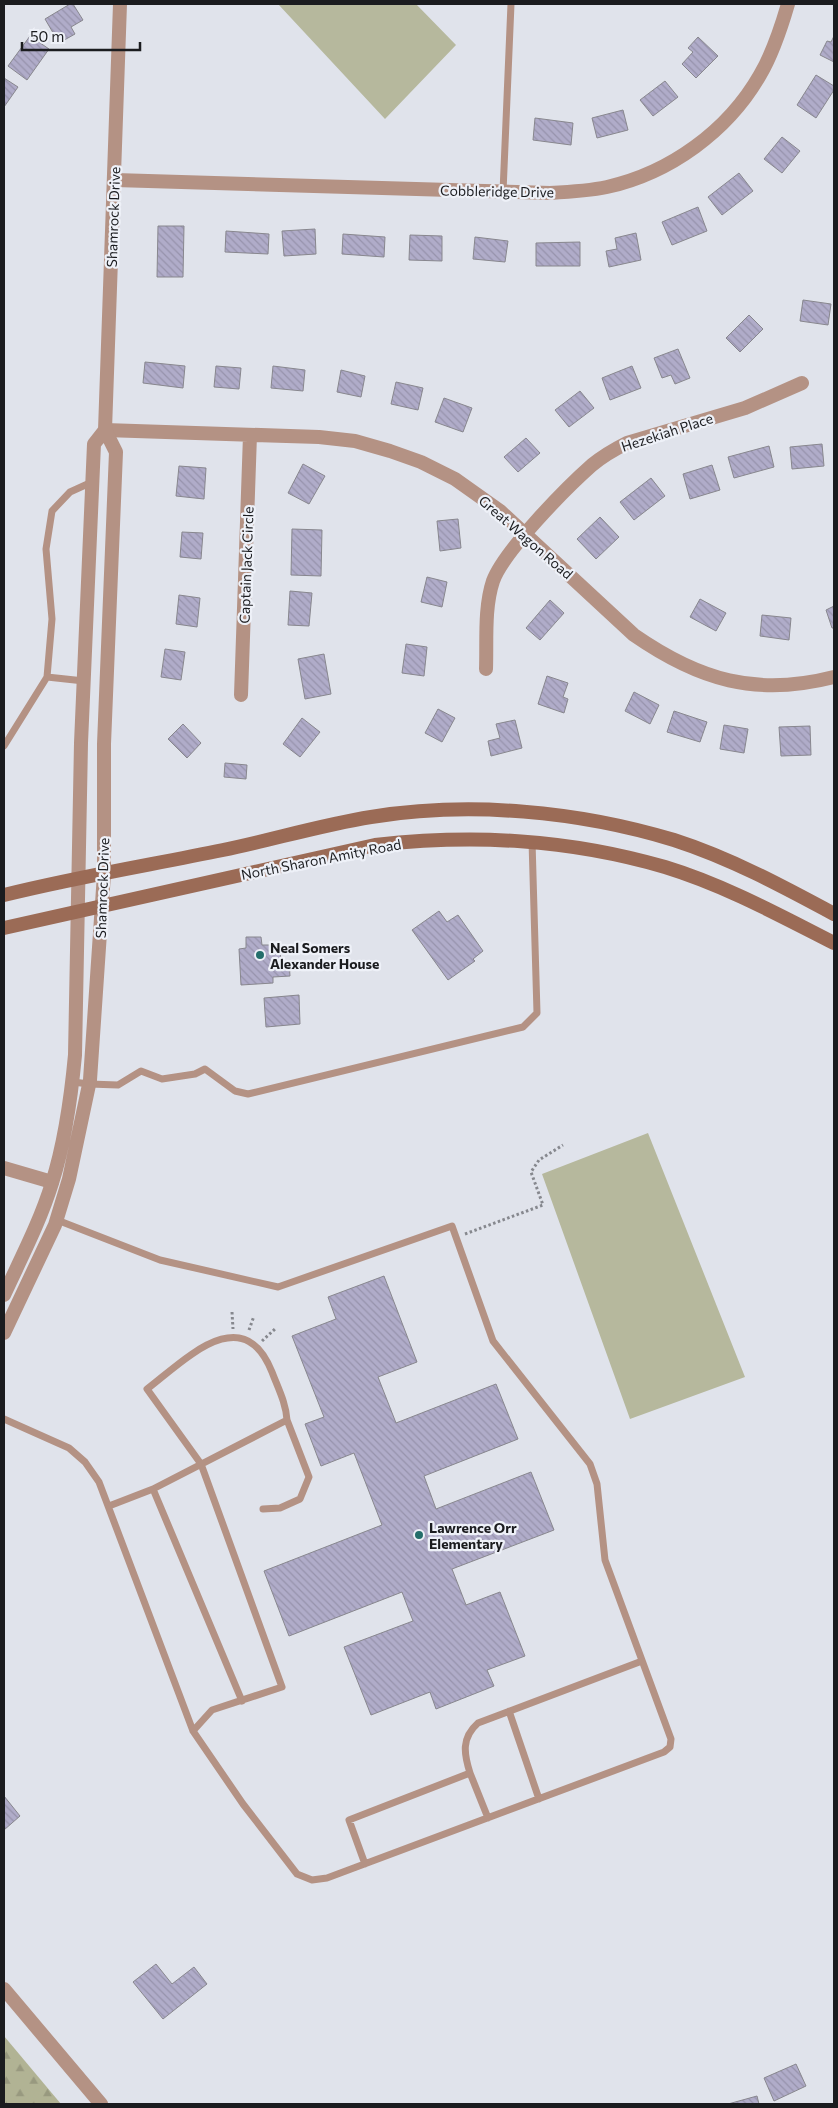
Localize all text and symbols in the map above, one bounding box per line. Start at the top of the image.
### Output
scale bar [22,20,140,52]
text: 50 m [30,27,64,45]
street label: Shamrock Drive [103,166,123,268]
street label: Cobbleridge Drive [440,182,554,200]
street label: Hezekiah Place [619,409,715,455]
street label: Great Wagon Road [476,492,576,582]
street label: Captain Jack Circle [235,506,257,624]
street label: North Sharon Amity Road [239,835,403,883]
street label: Shamrock Drive [92,837,112,939]
place label: Neal Somers Alexander House [270,939,379,972]
marker: Neal Somers Alexander House [254,949,266,961]
place label: Lawrence Orr Elementary [429,1519,517,1552]
marker: Lawrence Orr Elementary [413,1529,425,1541]

